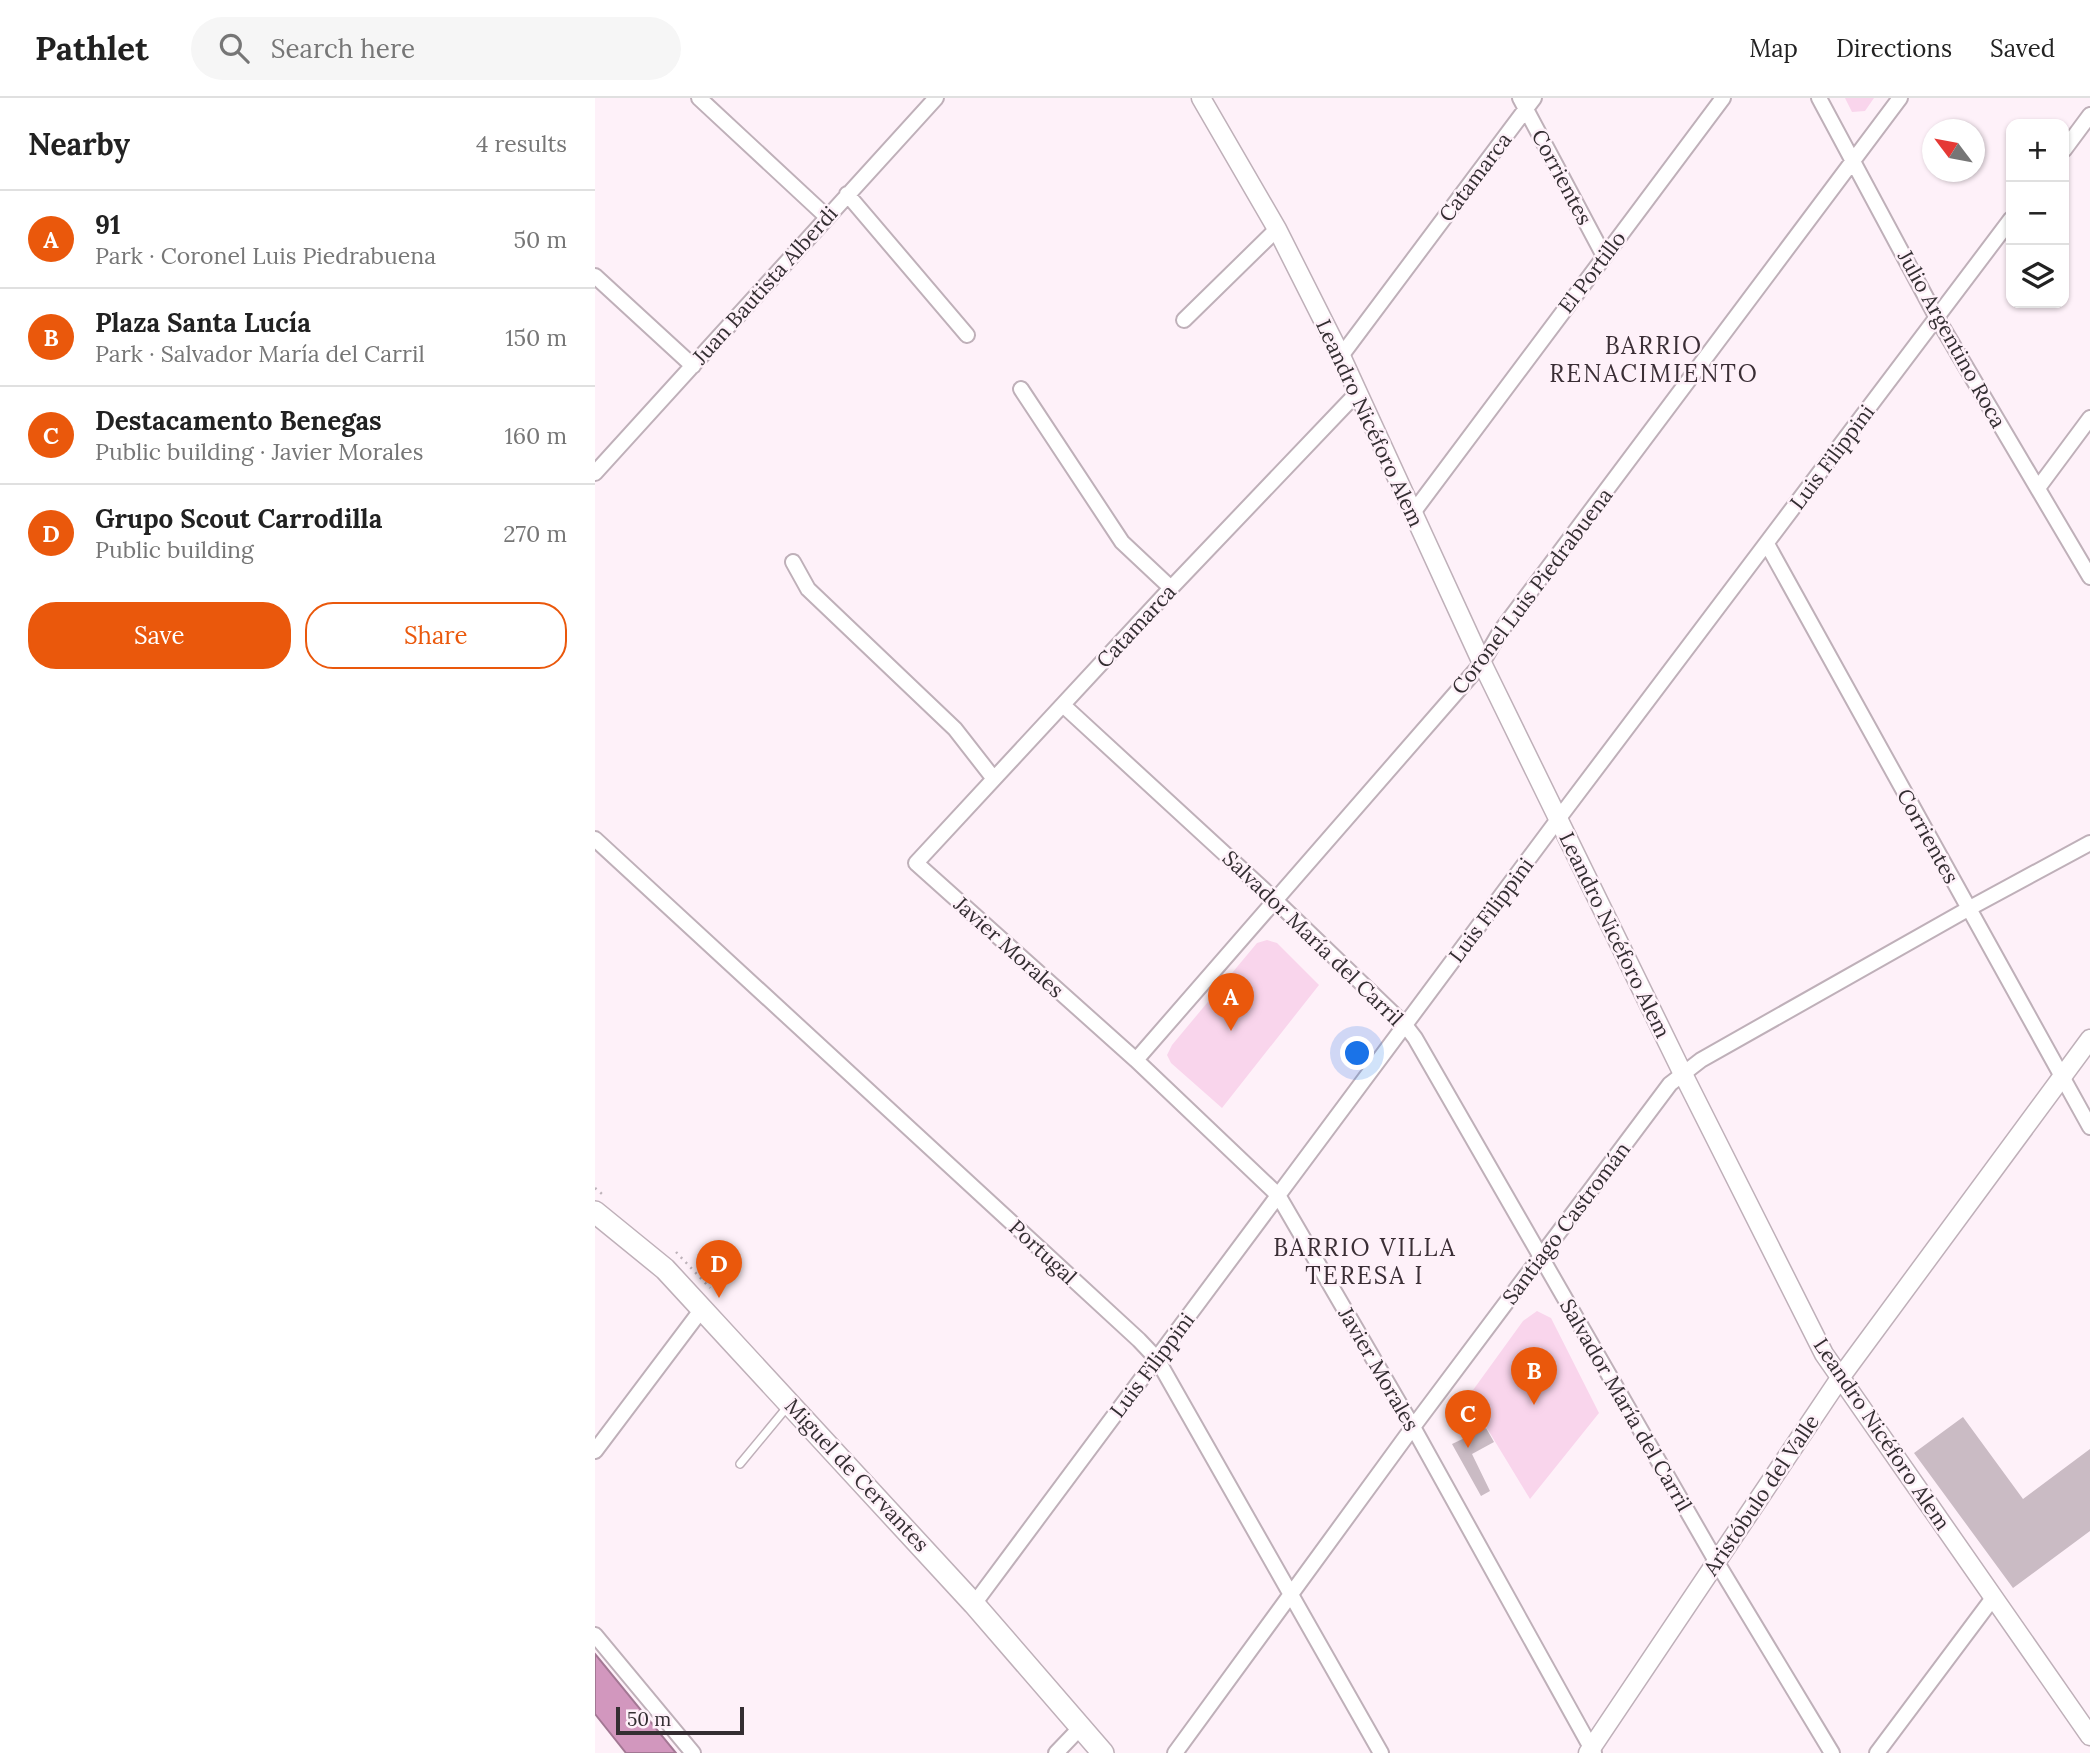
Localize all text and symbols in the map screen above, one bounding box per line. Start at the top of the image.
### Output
search box [191,17,681,80]
text: Pathlet [35,27,149,69]
icon: search [215,29,253,67]
text: Search here [271,32,415,65]
text: Map [1749,33,1798,64]
text: Directions [1836,33,1952,64]
text: Saved [1990,33,2055,64]
north arrow [1922,119,1985,182]
map controls [2006,119,2069,308]
button: + [2006,119,2069,182]
text: Nearby [28,125,130,163]
street label: Corrientes [1526,125,1598,229]
street label: Catamarca [1433,127,1517,227]
text: 4 results [476,129,567,158]
button: − [2006,182,2069,245]
street label: Juan Bautista Alberdi [686,200,843,371]
text: 91 [95,208,121,241]
text: A [43,225,59,254]
text: 50 m [514,225,567,254]
street label: El Portillo [1552,226,1632,318]
text: Park · Coronel Luis Piedrabuena [95,241,436,270]
street label: Julio Argentino Roca [1891,244,2012,433]
button: layers [2006,245,2069,308]
text: Plaza Santa Lucía [95,306,311,339]
street label: Leandro Nicéforo Alem [1310,315,1430,531]
text: B [43,323,59,352]
text: 150 m [505,323,567,352]
district label: BARRIO RENACIMIENTO [1549,330,1759,389]
text: Park · Salvador María del Carril [95,339,425,368]
street label: Luis Filippini [1784,399,1880,515]
text: Destacamento Benegas [95,404,382,437]
text: C [43,421,59,450]
text: 160 m [504,421,567,450]
text: Public building · Javier Morales [95,437,423,466]
street label: Coronel Luis Piedrabuena [1446,482,1619,699]
text: Grupo Scout Carrodilla [95,502,382,535]
text: D [42,519,60,548]
text: 270 m [503,519,567,548]
text: Public building [95,535,254,564]
street label: Catamarca [1090,578,1182,674]
button: Save [28,602,291,669]
button: Share [305,602,567,669]
street label: Corrientes [1891,784,1965,888]
street label: Leandro Nicéforo Alem [1553,828,1677,1043]
street label: Salvador María del Carril [1217,845,1409,1031]
street label: Luis Filippini [1443,852,1539,968]
street label: Javier Morales [948,890,1070,1003]
pin: A [1208,973,1254,1031]
your location [1340,1036,1374,1070]
street label: Santiago Castromán [1496,1136,1636,1310]
street label: Portugal [1003,1214,1083,1290]
district label: BARRIO VILLA TERESA I [1273,1232,1457,1291]
pin: D [696,1240,742,1298]
street label: Salvador María del Carril [1554,1294,1698,1516]
street label: Javier Morales [1332,1301,1425,1436]
street label: Luis Filippini [1104,1307,1200,1423]
street label: Leandro Nicéforo Alem [1808,1333,1956,1535]
pin: B [1511,1347,1557,1405]
pin: C [1445,1390,1491,1448]
street label: Miguel de Cervantes [779,1393,935,1557]
street label: Aristóbulo del Valle [1697,1409,1825,1582]
scale bar [616,1704,744,1736]
text: 50 m [627,1707,671,1731]

